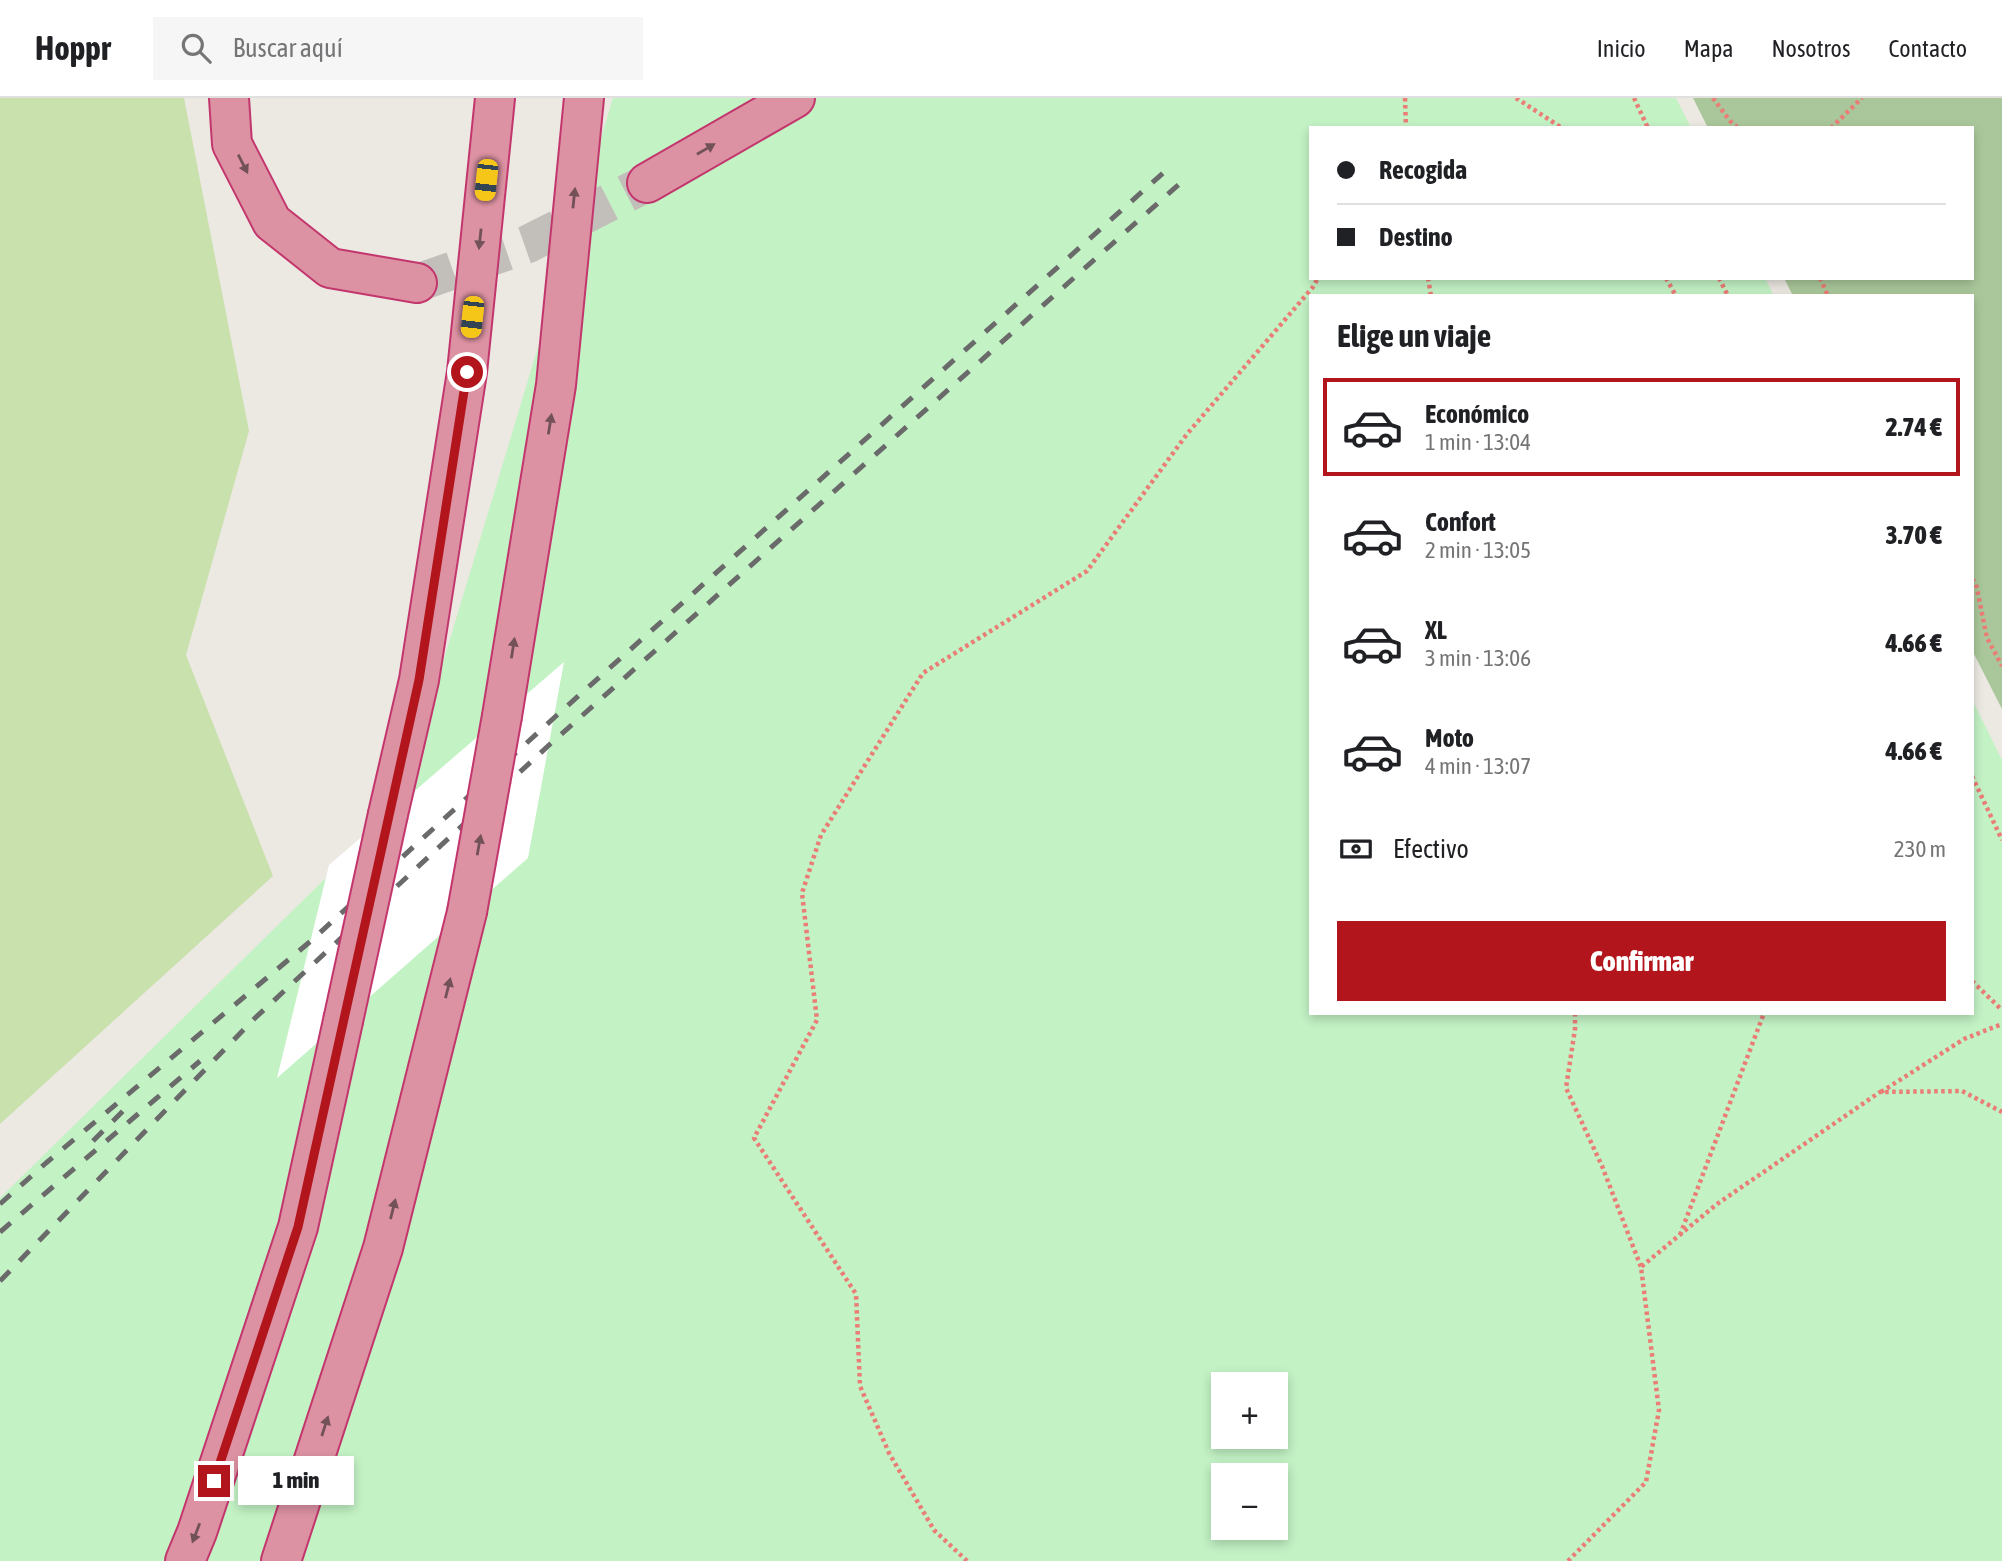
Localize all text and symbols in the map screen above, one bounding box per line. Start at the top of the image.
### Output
search box [153,17,643,80]
text: Hoppr [35,29,111,67]
icon: search [177,29,215,67]
text: Buscar aquí [233,33,343,63]
text: Inicio [1597,35,1646,62]
text: Mapa [1684,35,1733,62]
text: Nosotros [1771,35,1850,62]
text: Contacto [1888,35,1967,62]
one-way arrow [696,144,716,156]
one-way arrow [237,154,248,174]
text: Recogida [1379,155,1467,185]
car [474,158,499,202]
one-way arrow [569,186,580,208]
text: Destino [1379,222,1453,252]
one-way arrow [475,228,486,250]
car [460,295,485,339]
text: Elige un viaje [1337,317,1491,354]
route start [451,356,483,388]
icon: car [1341,396,1404,459]
text: Económico [1425,399,1529,429]
text: 2.74 € [1885,412,1942,442]
one-way arrow [545,413,556,435]
text: 1 min · 13:04 [1425,429,1531,455]
icon: car [1341,504,1404,567]
text: Confort [1425,507,1496,537]
text: 3.70 € [1885,520,1942,550]
text: 2 min · 13:05 [1425,537,1531,563]
icon: car [1341,612,1404,675]
text: XL [1425,615,1447,645]
text: 4.66 € [1885,628,1942,658]
one-way arrow [508,637,519,659]
text: 3 min · 13:06 [1425,645,1531,671]
icon: car [1341,720,1404,783]
text: Moto [1425,723,1474,753]
text: 4.66 € [1885,736,1942,766]
text: 4 min · 13:07 [1425,753,1531,779]
icon: cash [1337,830,1375,868]
one-way arrow [474,834,485,856]
text: Efectivo [1393,834,1469,864]
text: 230 m [1894,836,1946,862]
button: Confirmar [1337,921,1946,1001]
one-way arrow [443,977,454,999]
one-way arrow [388,1198,399,1220]
map controls [1211,1372,1288,1540]
button: + [1211,1372,1288,1449]
one-way arrow [321,1416,331,1437]
callout: 1 min [238,1456,354,1506]
button: − [1211,1463,1288,1540]
route end [198,1465,230,1497]
text: 1 min [273,1467,319,1493]
one-way arrow [190,1523,201,1544]

